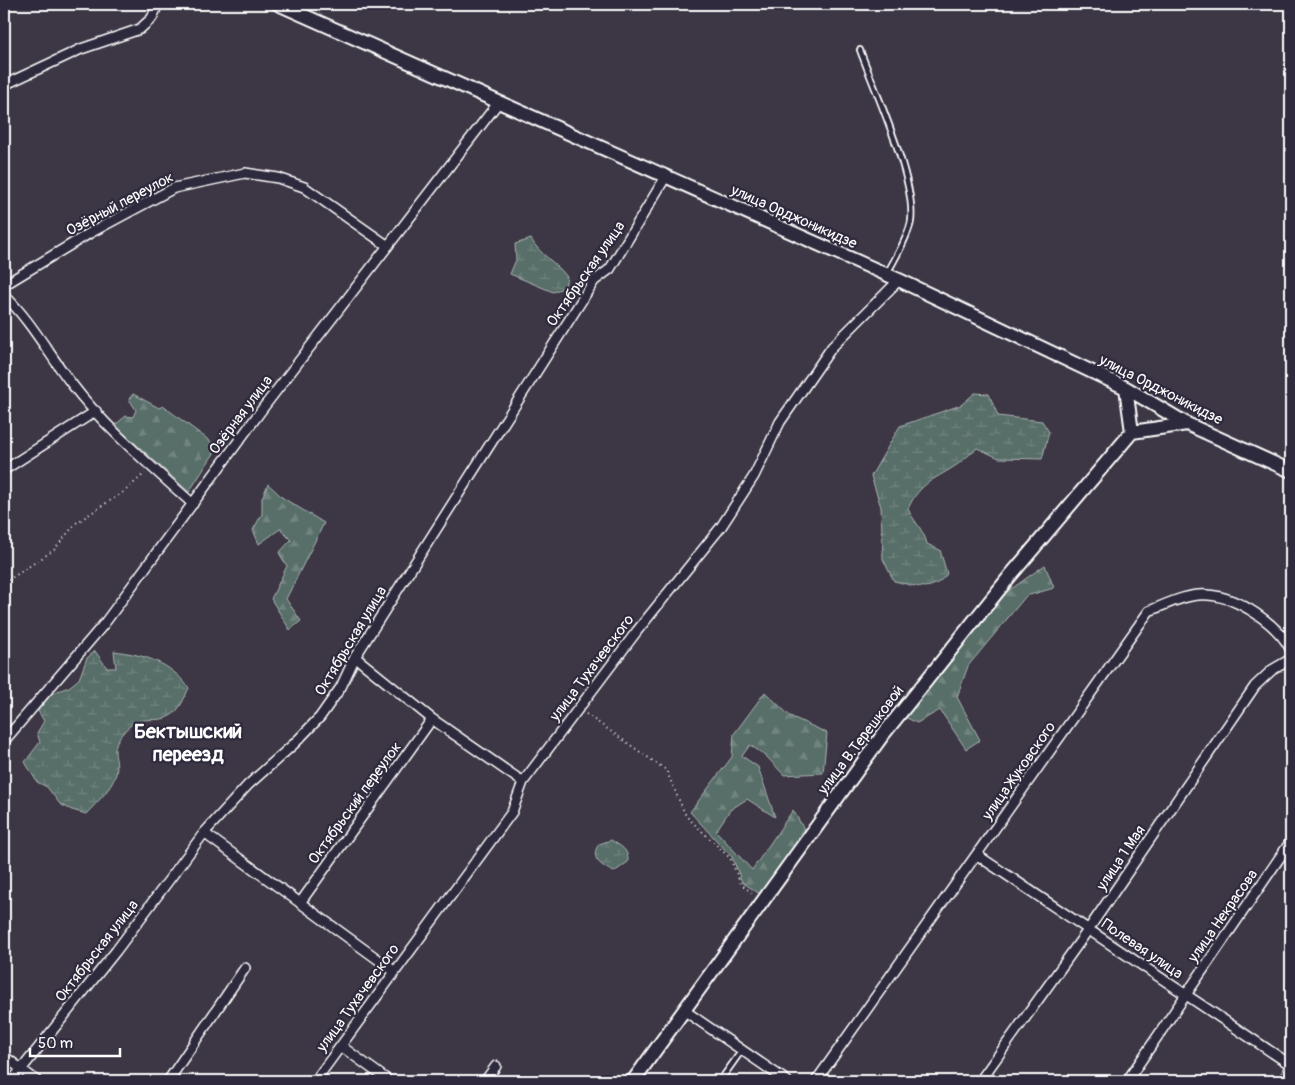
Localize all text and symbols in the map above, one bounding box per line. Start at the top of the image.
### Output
street label: Озёрный переулок [63,168,177,240]
street label: улица Орджоникидзе [727,180,861,254]
street label: Октябрьская улица [543,218,629,330]
street label: улица Орджоникидзе [1095,350,1226,430]
street label: Озёрная улица [205,372,277,458]
street label: Октябрьская улица [311,583,391,699]
street label: улица Тухачевского [545,611,638,726]
street label: улица В.Терешковой [813,682,908,799]
street label: улица Жуковского [977,718,1060,825]
district label: Бектышский переезд [134,719,242,767]
street label: Октябрьский переулок [304,738,406,868]
street label: улица 1 Мая [1092,822,1150,895]
street label: улица Некрасова [1183,866,1262,967]
street label: Октябрьская улица [51,896,143,1006]
street label: Полевая улица [1098,915,1186,983]
street label: улица Тухачевского [312,940,404,1056]
scale bar [30,1025,120,1057]
text: 50 m [38,1034,73,1053]

